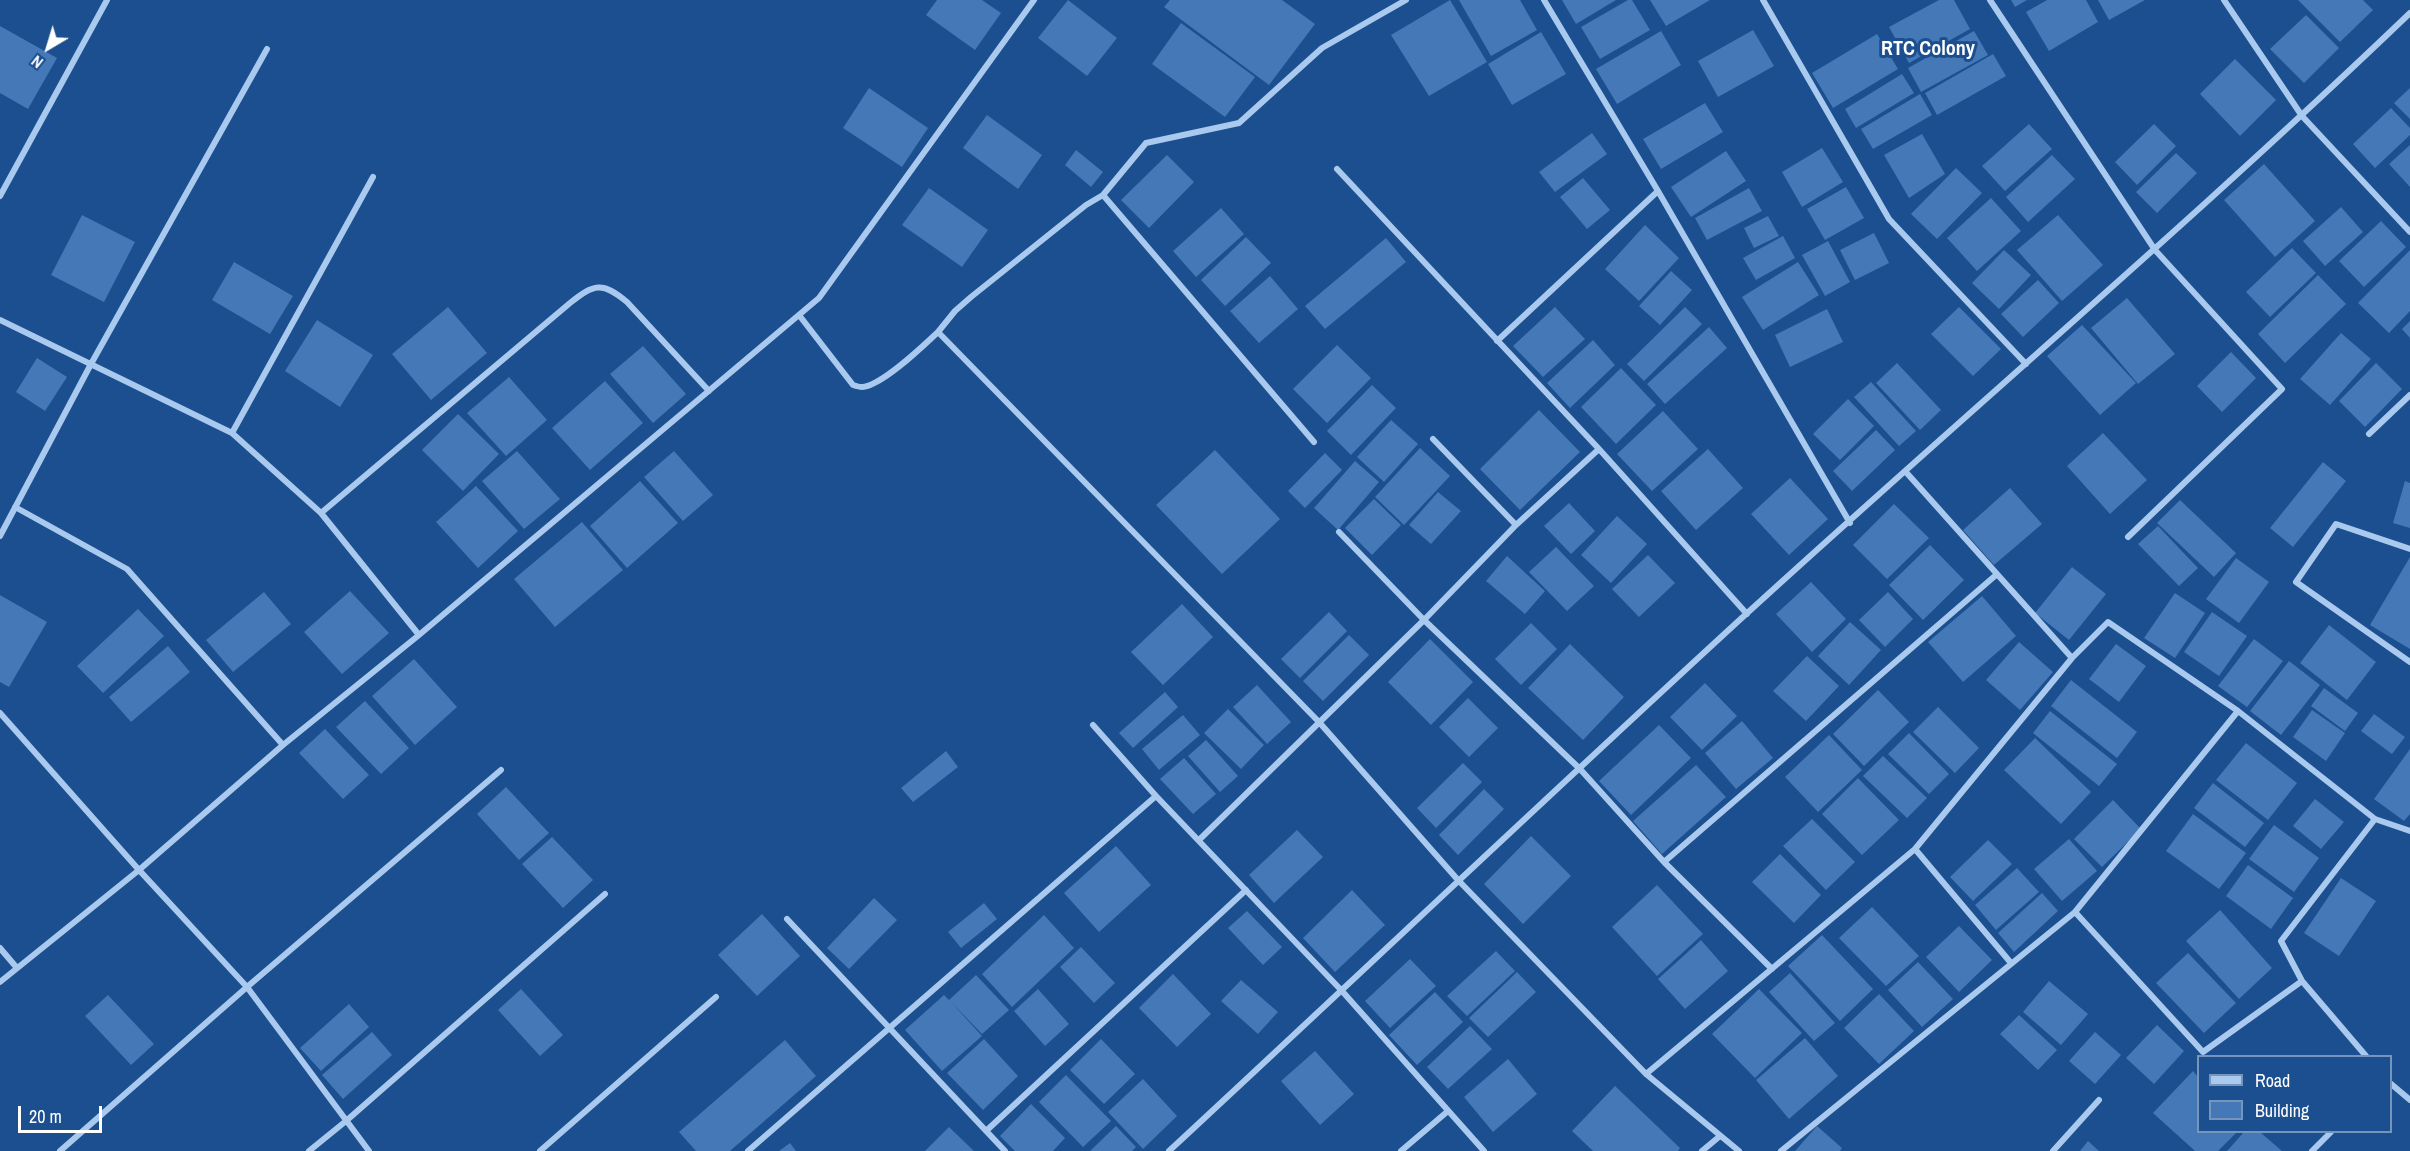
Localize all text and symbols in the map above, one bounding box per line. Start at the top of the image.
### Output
north arrow [18,18,78,78]
district label: RTC Colony [1881,38,1975,62]
text: N [26,51,47,74]
legend [2197,1055,2392,1133]
text: Road [2255,1068,2290,1093]
scale bar [21,1094,105,1132]
text: Building [2255,1098,2309,1123]
text: 20 m [29,1104,62,1129]

